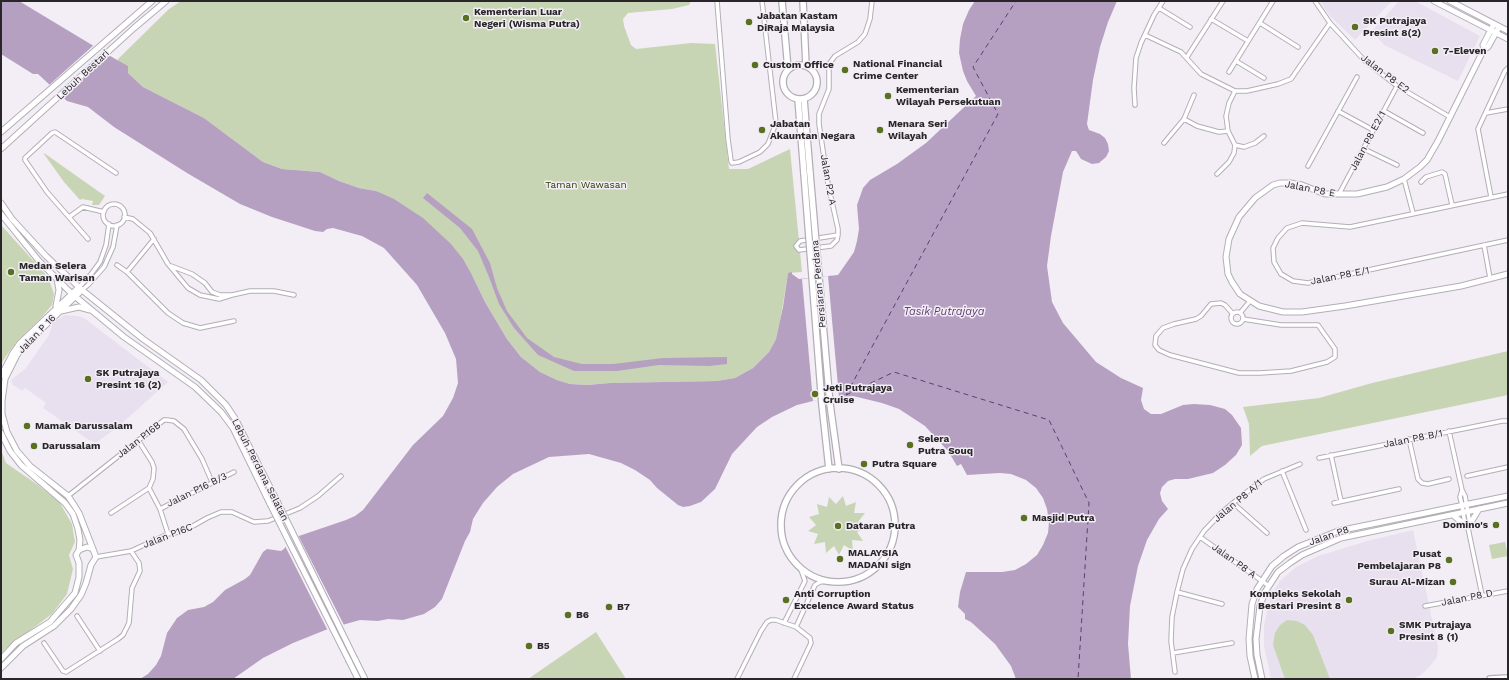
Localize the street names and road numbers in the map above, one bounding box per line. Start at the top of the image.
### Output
street label: Lebuh Bestari [54,47,112,103]
street label: Jalan P8 E2 [1358,52,1412,96]
street label: Jalan P8 E2/1 [1347,109,1389,173]
street label: Jalan P2 A [818,154,838,206]
street label: Jalan P8 E [1284,178,1336,200]
street label: Persiaran Perdana [809,240,829,328]
street label: Jalan P8 E/1 [1310,264,1370,288]
street label: Jalan P 16 [16,312,58,356]
street label: Lebuh Perdana Selatan [229,417,291,523]
street label: Jalan P16B [115,419,163,461]
street label: Jalan P8 B/1 [1382,427,1444,451]
street label: Jalan P16 B/3 [165,470,229,510]
street label: Jalan P8 A/1 [1211,477,1265,525]
street label: Jalan P16C [141,521,195,551]
street label: Jalan P8 [1307,524,1351,548]
street label: Jalan P8 A [1210,541,1258,581]
street label: Jalan P8 D [1440,587,1494,609]

